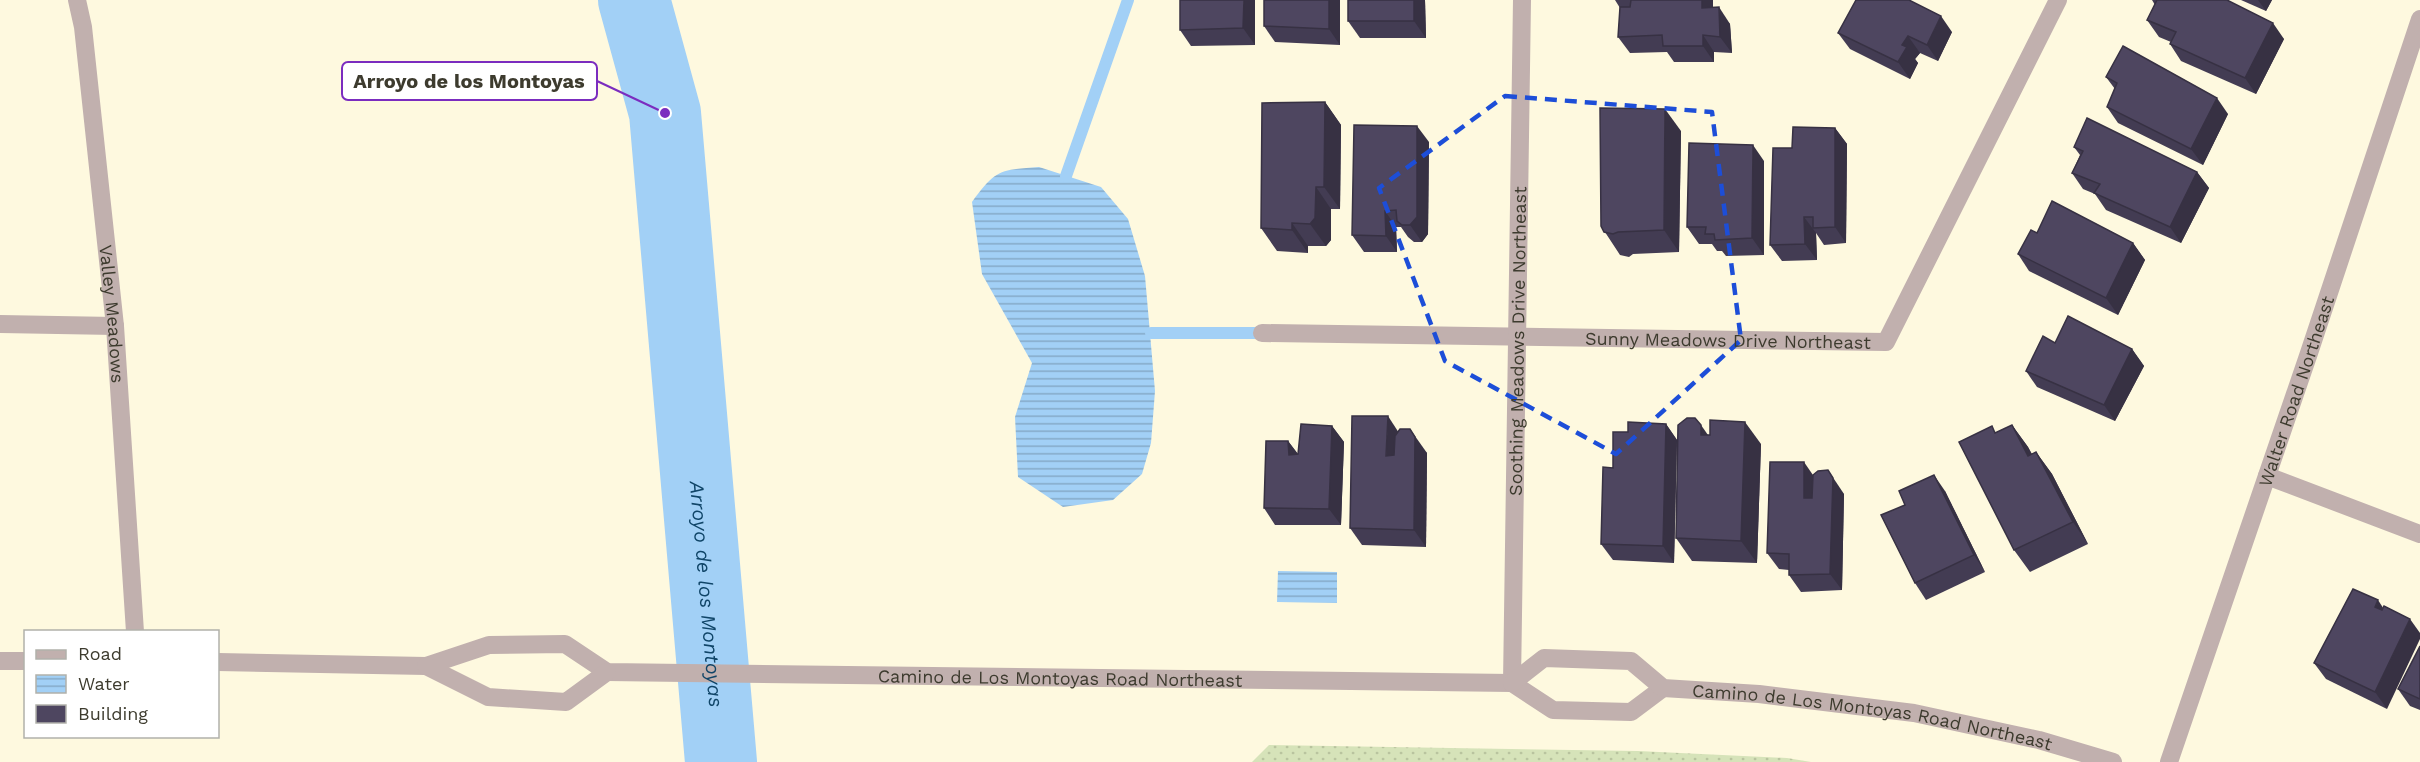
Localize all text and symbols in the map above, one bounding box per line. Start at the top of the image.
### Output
callout: Arroyo de los Montoyas [342,62,597,100]
text: Arroyo de los Montoyas [353,69,585,93]
street label: Soothing Meadows Drive Northeast [1504,186,1530,496]
street label: Valley Meadows [96,244,129,384]
street label: Walter Road Northeast [2254,293,2338,489]
street label: Sunny Meadows Drive Northeast [1585,327,1871,352]
water label: Arroyo de los Montoyas [685,479,728,708]
legend [24,630,219,738]
text: Road [78,643,122,664]
street label: Camino de Los Montoyas Road Northeast [878,665,1243,690]
text: Water [78,673,130,694]
street label: Camino de Los Montoyas Road Northeast [1691,679,2055,754]
text: Building [78,703,148,724]

